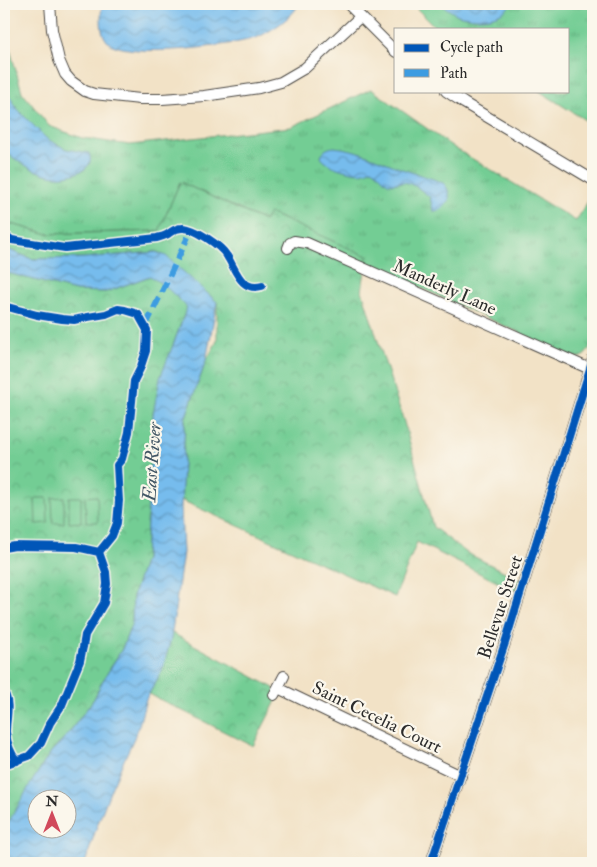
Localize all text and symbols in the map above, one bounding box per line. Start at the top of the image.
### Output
legend [394,28,570,92]
text: Cycle path [440,38,503,58]
text: Path [440,64,467,83]
street label: Manderly Lane [390,254,500,321]
water label: East River [137,421,167,504]
street label: Bellevue Street [473,552,528,662]
street label: Saint Cecelia Court [308,676,445,759]
north arrow [28,790,78,840]
text: N [45,793,59,810]

